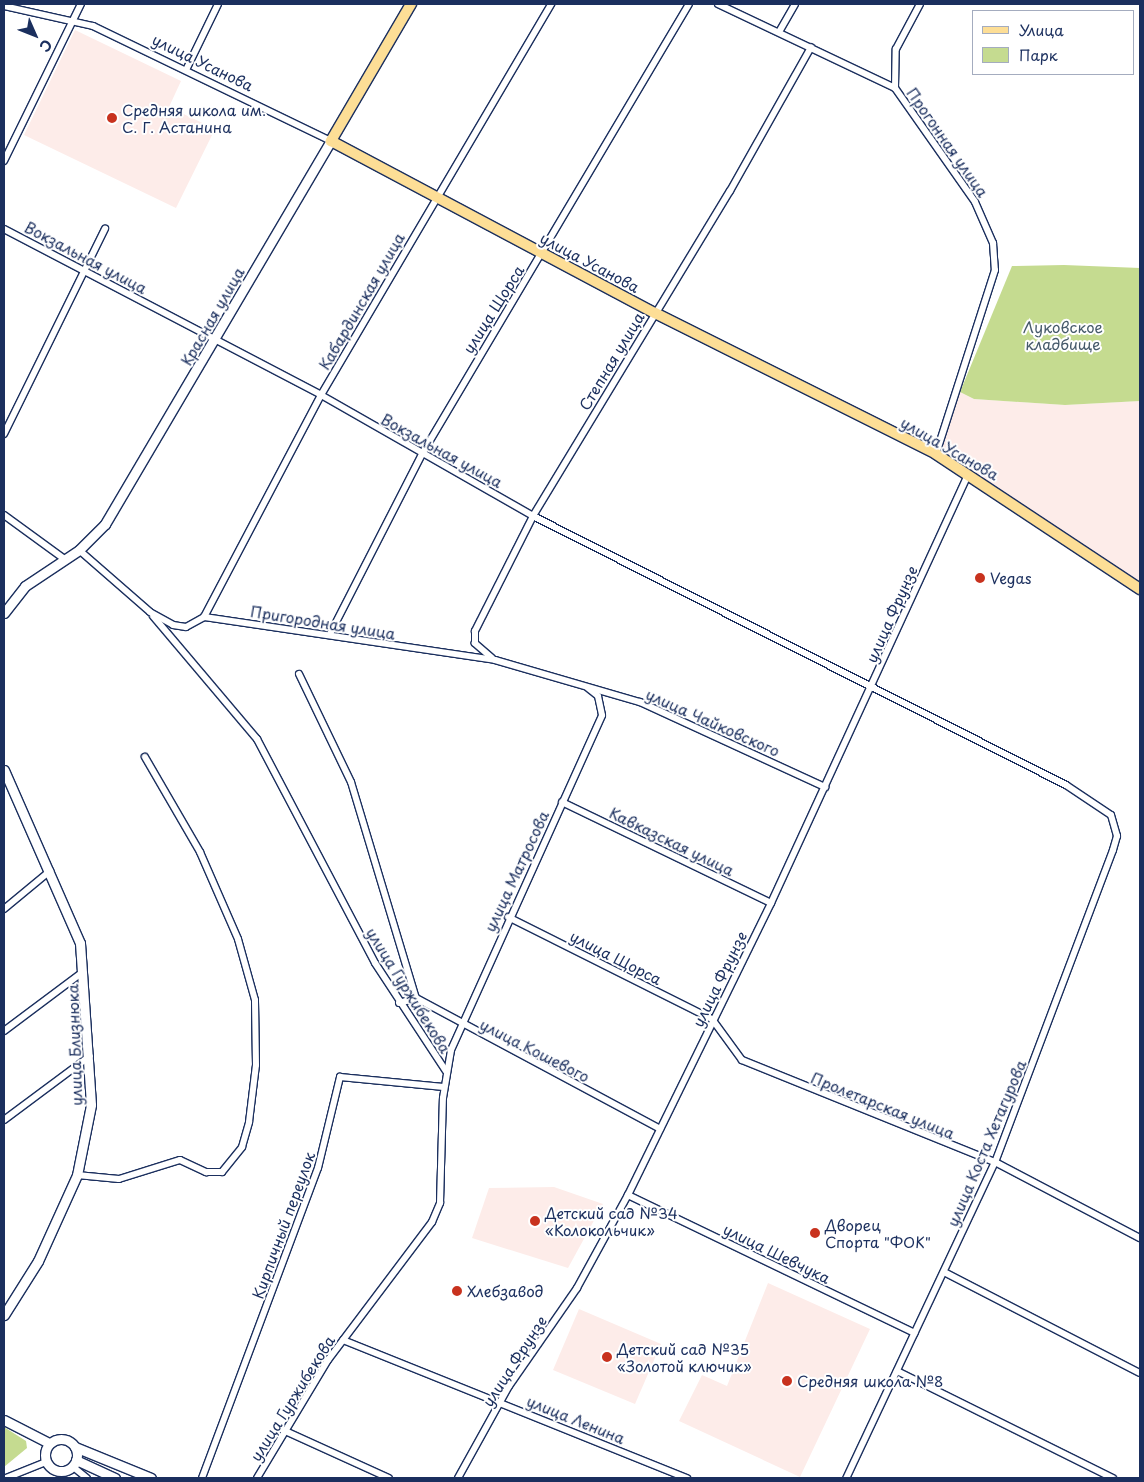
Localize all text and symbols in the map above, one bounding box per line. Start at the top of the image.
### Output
north arrow [10,10,60,60]
legend [972,10,1134,75]
text: Улица [1019,18,1064,41]
street label: улица Усанова [149,30,257,94]
text: С [35,35,57,57]
text: Парк [1019,43,1058,66]
street label: Прогонная улица [903,84,993,200]
place label: Средняя школа им. C. Г. Астанина [122,100,267,135]
marker: Средняя школа им. C. Г. Астанина [106,112,118,124]
street label: Вокзальная улица [21,217,151,297]
street label: улица Усанова [537,228,643,296]
street label: Кабардинская улица [314,229,408,373]
street label: улица Щорса [459,261,527,357]
street label: Красная улица [176,263,248,369]
street label: Степная улица [575,308,647,414]
park label: Луковское кладбище [1023,317,1103,352]
street label: Вокзальная улица [378,409,506,491]
street label: улица Усанова [897,412,1003,484]
street label: улица Фрунзе [861,562,921,666]
place label: Vegas [990,569,1032,587]
marker: Vegas [974,572,986,584]
street label: Пригородная улица [249,602,397,642]
street label: улица Чайковского [643,684,783,760]
street label: Кавказская улица [606,803,738,879]
street label: улица Матросова [480,807,552,935]
street label: улица Гуржибекова [363,924,455,1056]
street label: улица Щорса [567,926,665,988]
street label: улица Фрунзе [688,928,750,1030]
street label: улица Близнюка [63,983,85,1107]
street label: улица Кошевого [477,1014,593,1086]
street label: улица Коста Хетагурова [942,1056,1030,1230]
street label: Пролетарская улица [808,1068,958,1142]
street label: Кирпичный переулок [248,1149,318,1301]
place label: Детский сад №34 «Колокольчик» [545,1203,679,1238]
marker: Детский сад №34 «Колокольчик» [529,1215,541,1227]
place label: Дворец Спорта "ФОК" [825,1215,931,1250]
street label: улица Шевчука [720,1219,834,1287]
marker: Дворец Спорта "ФОК" [809,1227,821,1239]
place label: Хлебзавод [467,1282,543,1300]
marker: Хлебзавод [451,1285,463,1297]
street label: улица Фрунзе [478,1312,550,1410]
street label: улица Гуржибекова [246,1332,338,1464]
place label: Детский сад №35 «Золотой ключик» [617,1339,752,1374]
marker: Детский сад №35 «Золотой ключик» [601,1351,613,1363]
place label: Средняя школа №8 [797,1372,944,1390]
marker: Средняя школа №8 [781,1375,793,1387]
street label: улица Ленина [524,1391,628,1447]

